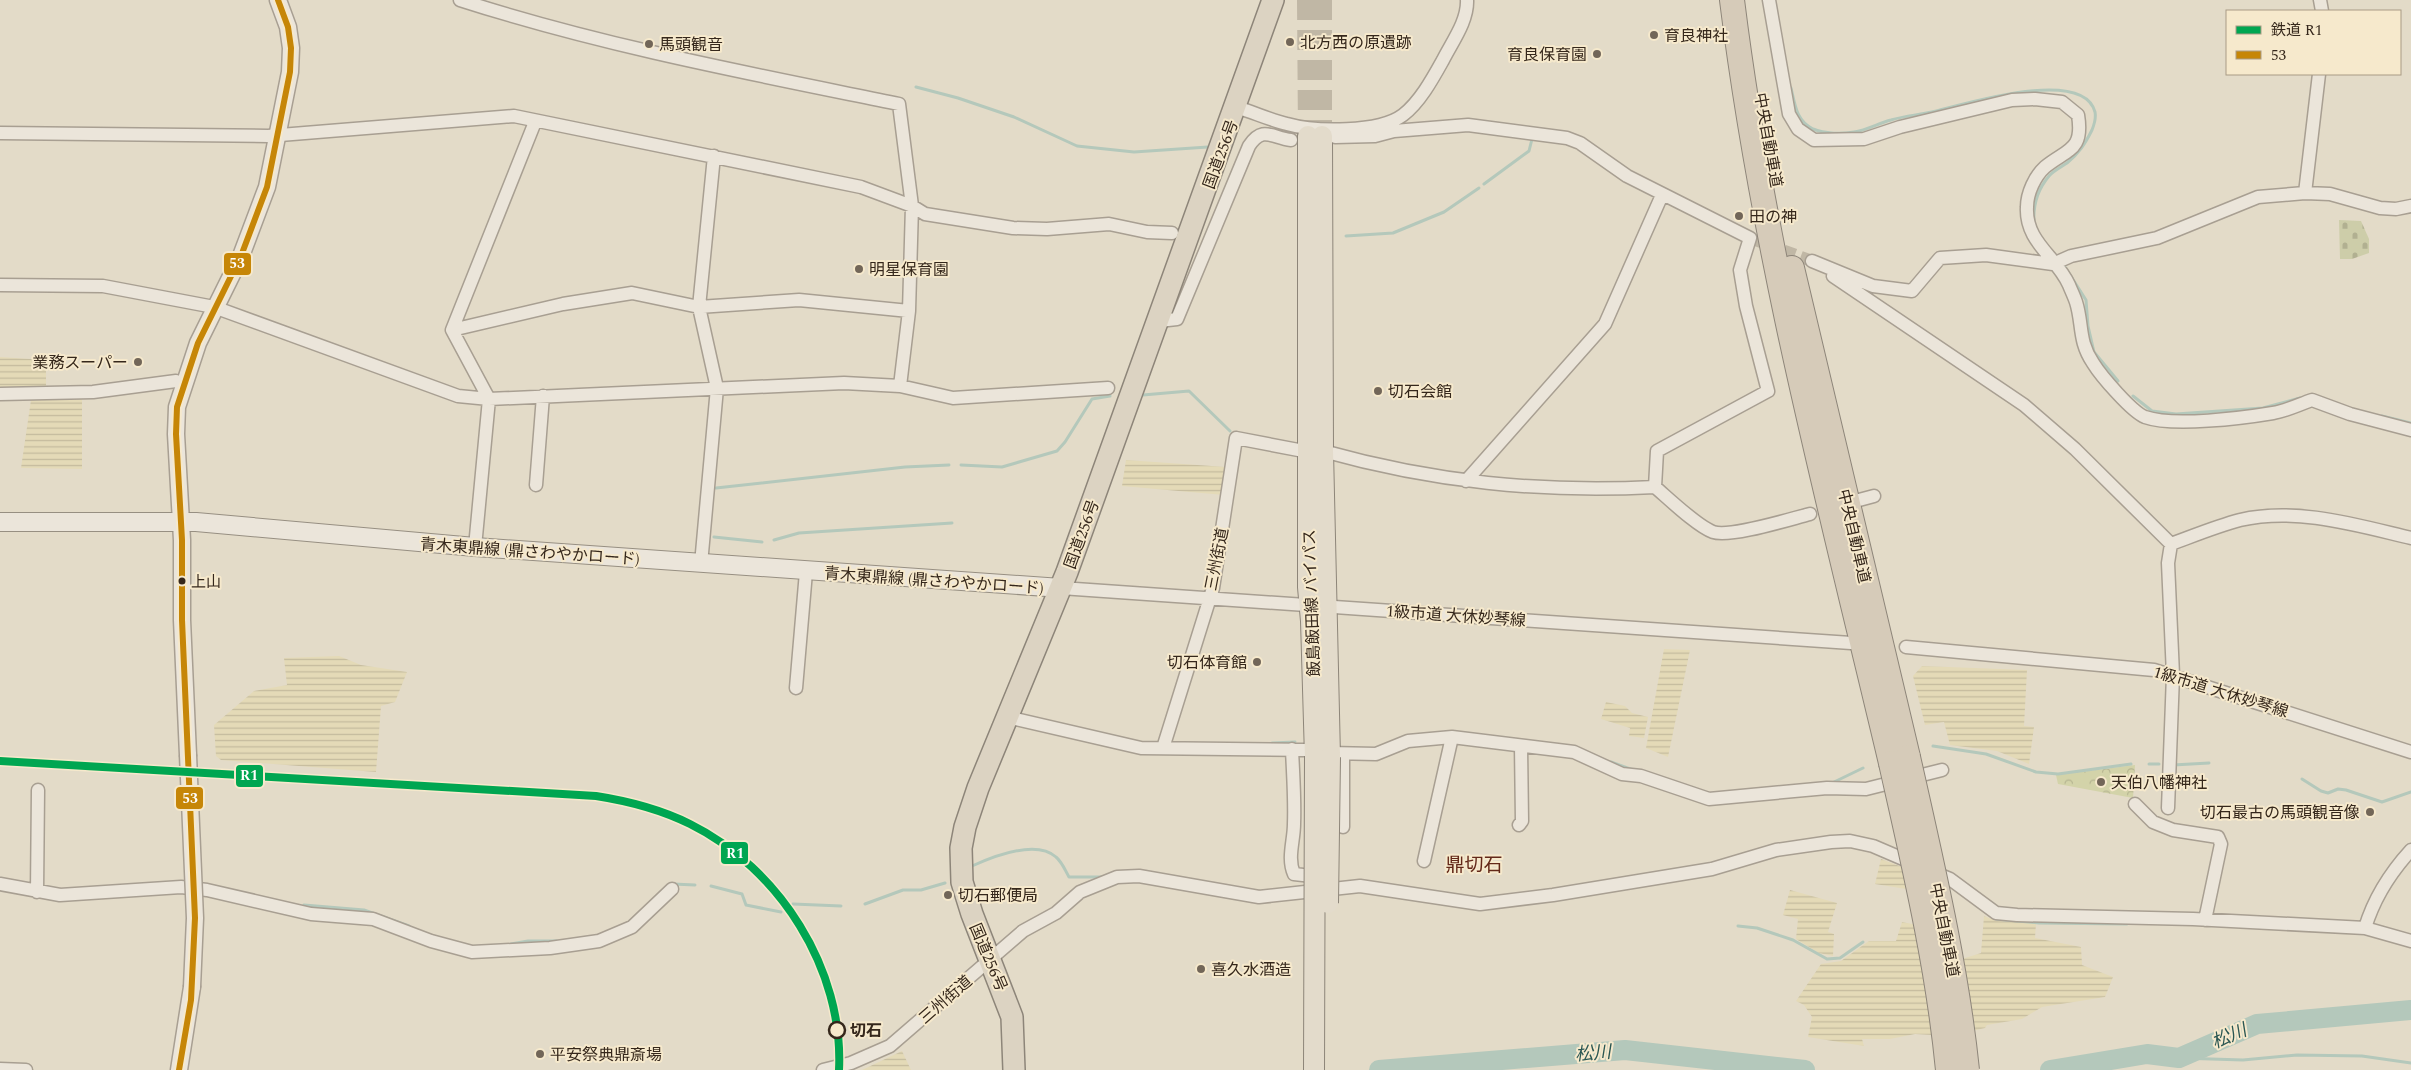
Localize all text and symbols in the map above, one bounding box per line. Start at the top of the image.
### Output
legend [2226,10,2401,75]
text: 鉄道 R1 [2271,19,2322,42]
place label: 育良神社 [1664,24,1728,48]
marker: 育良神社 [1648,29,1660,41]
place label: 北方西の原遺跡 [1300,31,1412,55]
place label: 馬頭観音 [659,33,723,57]
marker: 北方西の原遺跡 [1284,36,1296,48]
marker: 馬頭観音 [643,38,655,50]
place label: 育良保育園 [1507,43,1587,67]
text: 53 [2271,44,2287,67]
marker: 育良保育園 [1591,48,1603,60]
street label: 中央自動車道 [1748,91,1788,190]
street label: 国道256号 [1197,116,1245,192]
place label: 田の神 [1749,205,1797,229]
marker: 田の神 [1733,210,1745,222]
line badge: 53 [223,252,252,276]
text: 53 [229,253,245,274]
place label: 明星保育園 [869,258,949,282]
marker: 明星保育園 [853,263,865,275]
place label: 業務スーパー [32,351,128,375]
marker: 業務スーパー [132,356,144,368]
place label: 切石会館 [1388,380,1452,404]
marker: 切石会館 [1372,385,1384,397]
street label: 中央自動車道 [1832,487,1877,586]
street label: 国道256号 [1058,496,1106,572]
street label: 三州街道 [1199,525,1235,593]
street label: 飯島飯田線 バイパス [1297,529,1327,677]
street label: 青木東鼎線 (鼎さわやかロード) [419,532,641,572]
street label: 青木東鼎線 (鼎さわやかロード) [823,561,1045,601]
place label: 上山 [191,571,221,594]
marker: 上山 [177,576,187,586]
street label: 1級市道 大休妙琴線 [1385,599,1527,633]
place label: 切石体育館 [1167,651,1247,675]
marker: 切石体育館 [1251,656,1263,668]
street label: 1級市道 大休妙琴線 [2150,660,2291,724]
line badge: R1 [235,764,264,788]
text: R1 [240,765,258,786]
place label: 天伯八幡神社 [2111,771,2207,795]
marker: 天伯八幡神社 [2095,776,2107,788]
line badge: 53 [175,786,204,810]
text: 53 [182,788,198,809]
place label: 切石最古の馬頭観音像 [2200,801,2360,825]
marker: 切石最古の馬頭観音像 [2364,806,2376,818]
line badge: R1 [720,841,749,865]
text: R1 [726,843,744,864]
district label: 鼎切石 [1445,851,1503,880]
street label: 中央自動車道 [1923,881,1965,980]
place label: 切石郵便局 [958,884,1038,908]
marker: 切石郵便局 [942,889,954,901]
street label: 国道256号 [963,920,1013,995]
place label: 喜久水酒造 [1211,958,1291,982]
marker: 喜久水酒造 [1195,963,1207,975]
street label: 三州街道 [914,970,978,1030]
water label: 松川 [2207,1016,2253,1056]
place label: 切石 [850,1019,882,1043]
marker: 切石 [828,1021,846,1039]
water label: 松川 [1574,1038,1614,1069]
place label: 平安祭典鼎斎場 [550,1043,662,1067]
marker: 平安祭典鼎斎場 [534,1048,546,1060]

